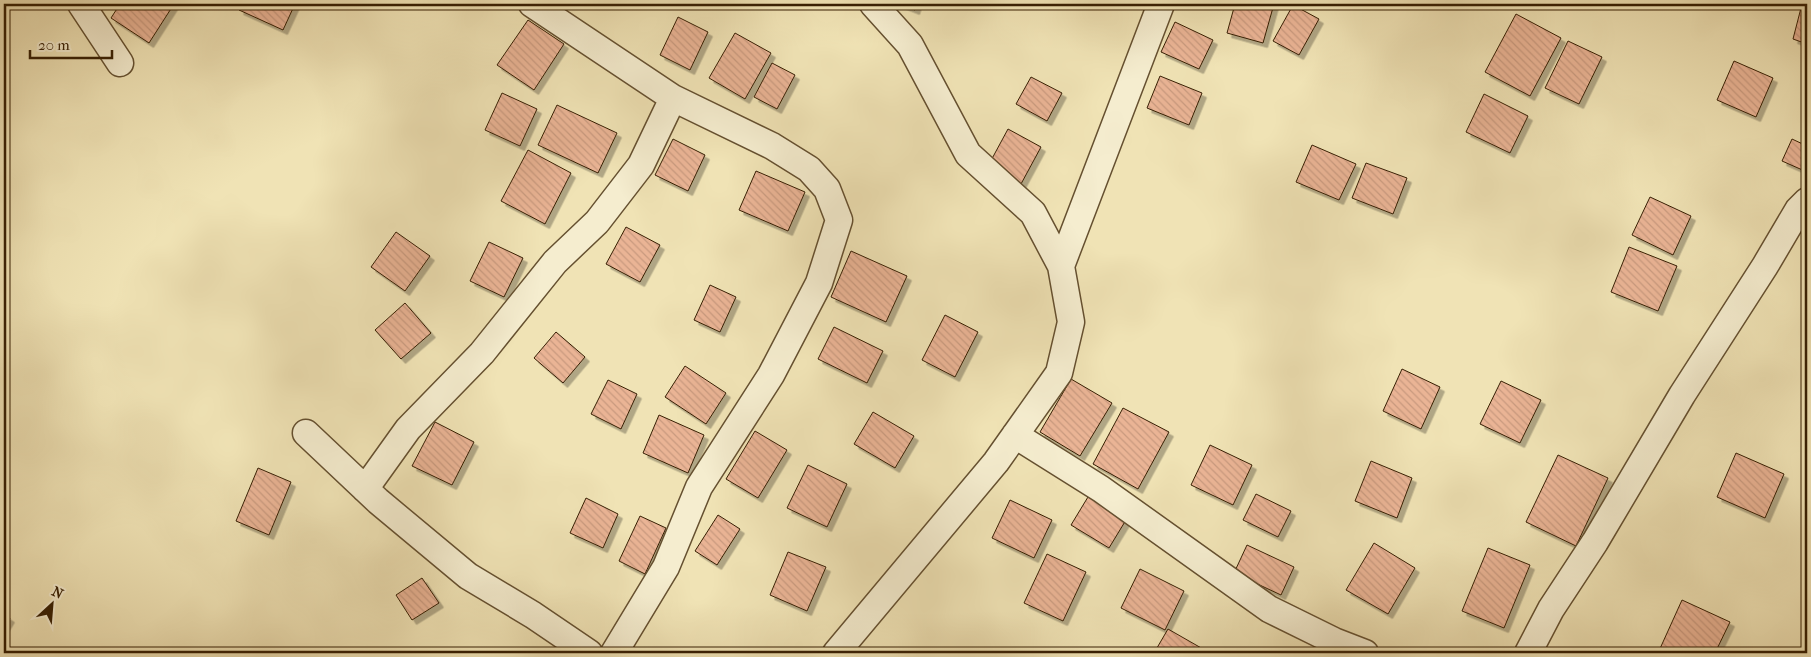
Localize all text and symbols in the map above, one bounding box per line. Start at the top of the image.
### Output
scale bar [30,28,112,60]
text: 20 m [38,36,70,54]
north arrow [28,580,78,630]
text: N [49,583,66,603]

